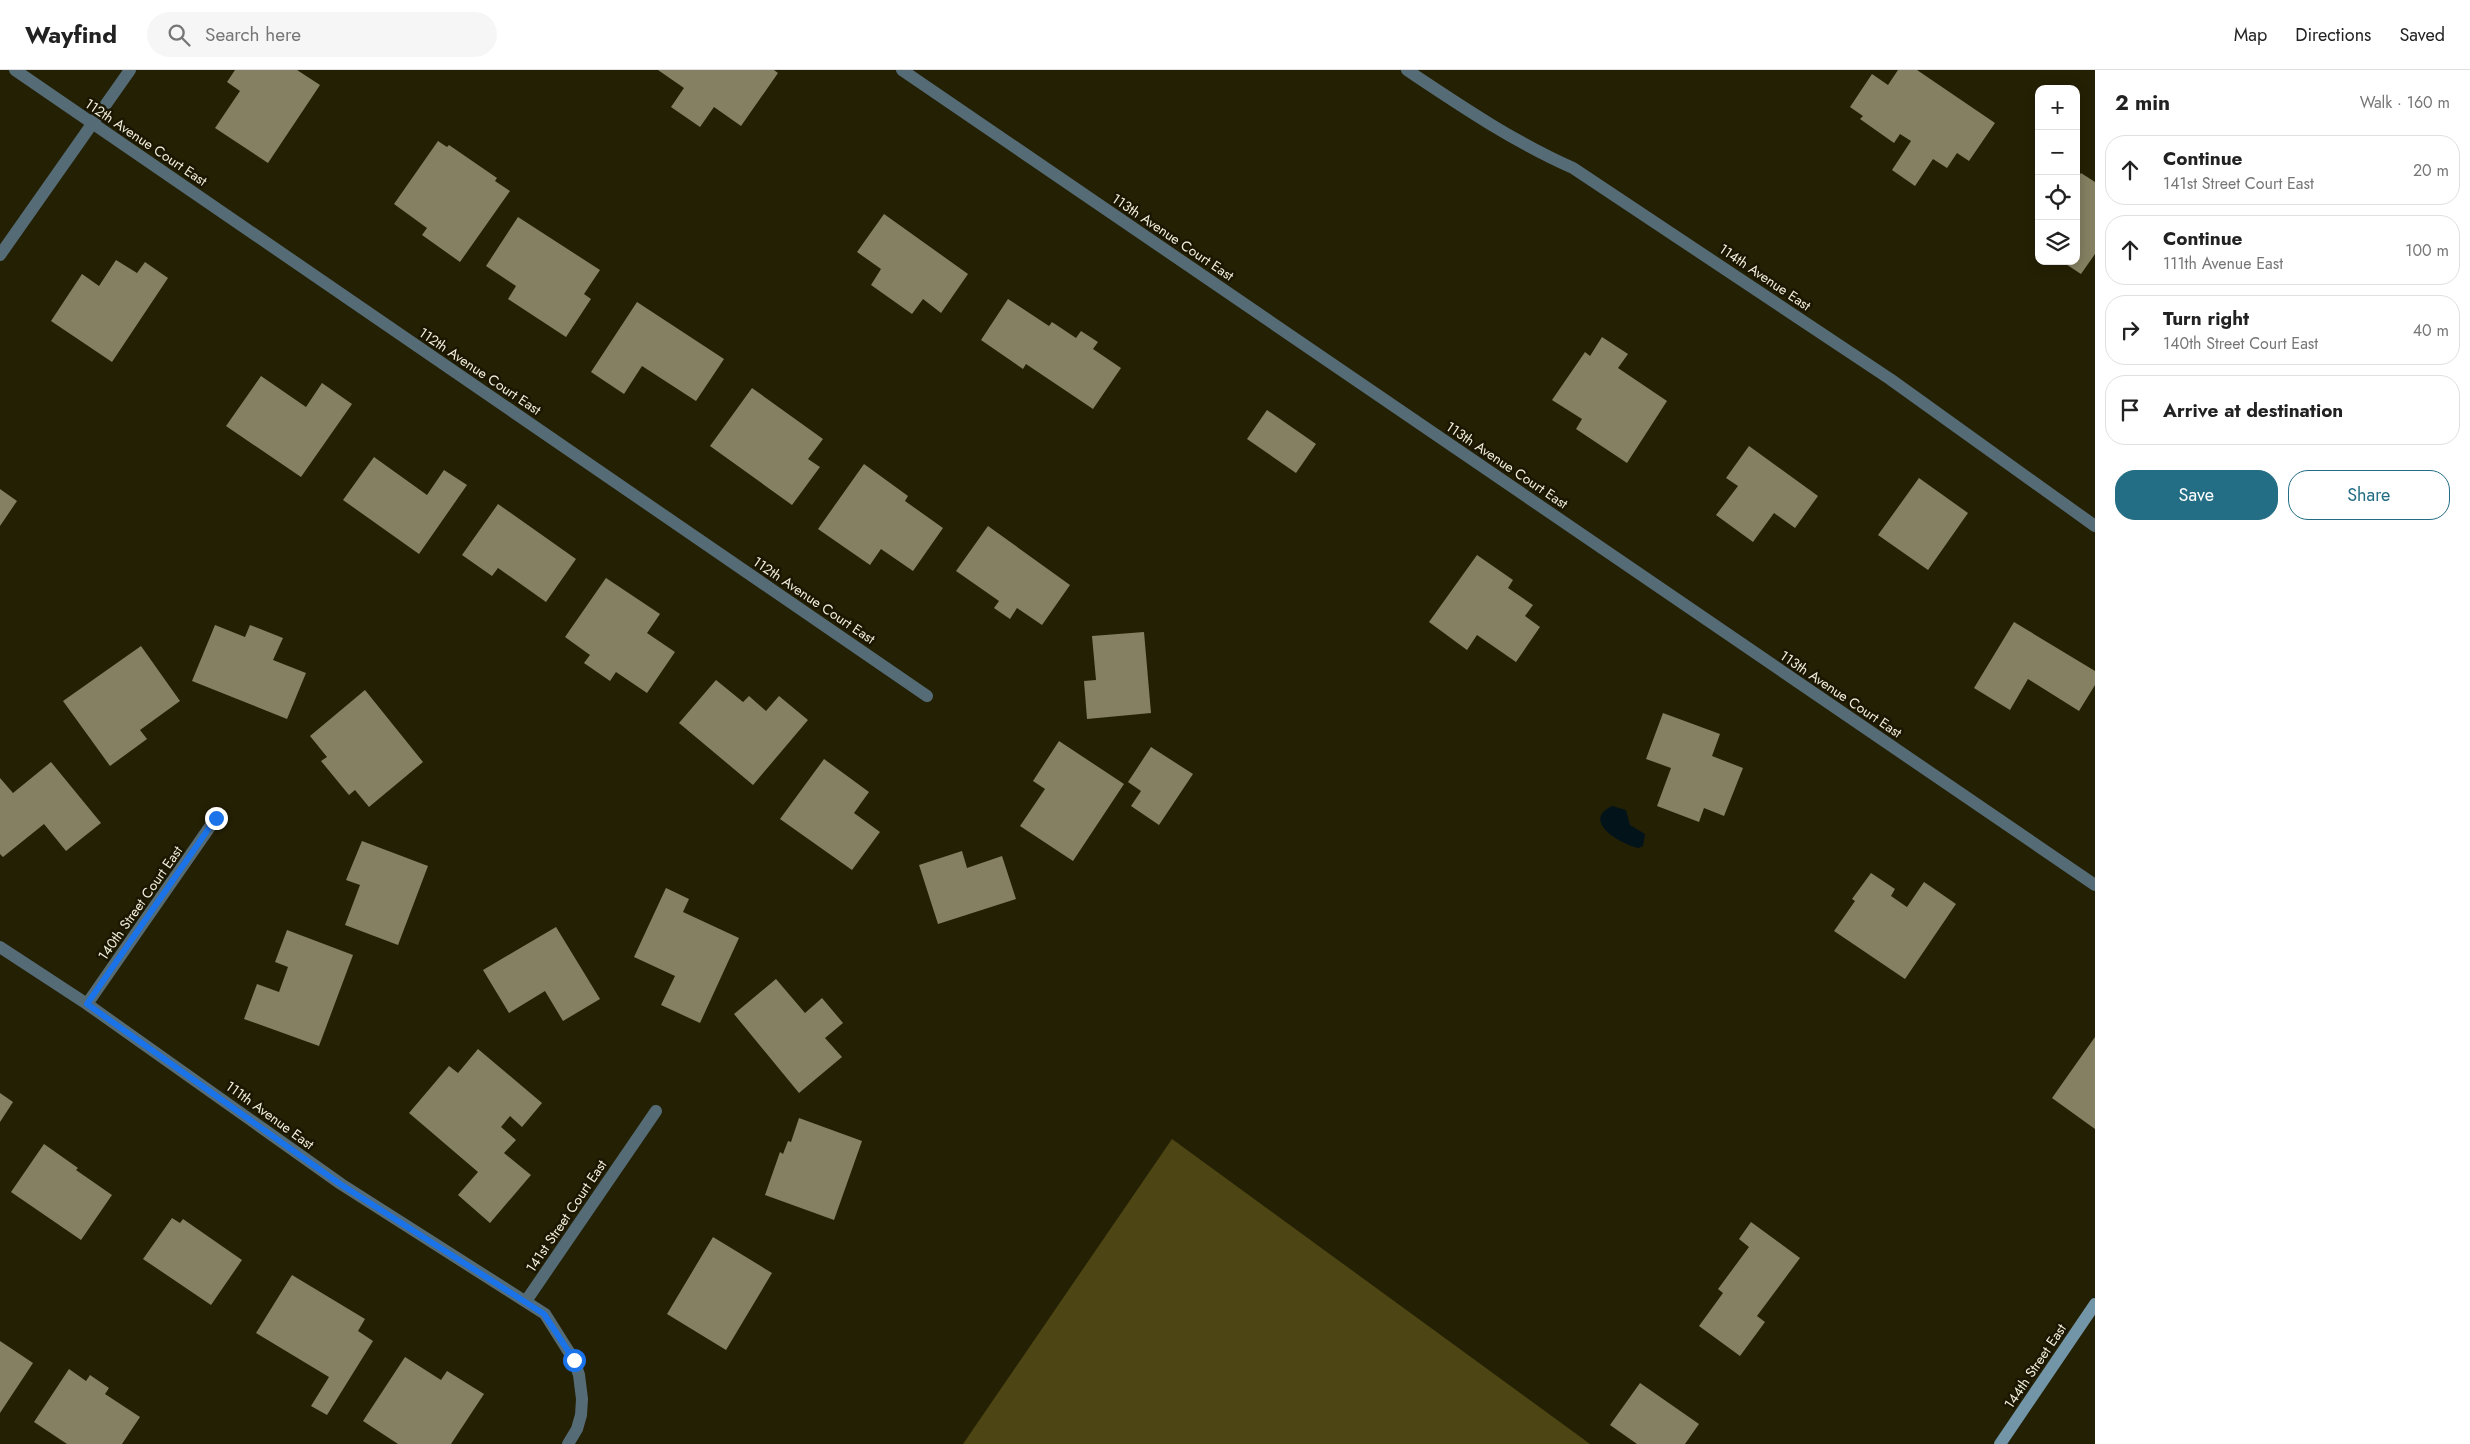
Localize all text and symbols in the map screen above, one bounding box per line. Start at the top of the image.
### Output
search box [147,12,497,57]
text: Wayfind [25,17,117,52]
icon: search [165,21,193,49]
text: Search here [205,21,301,48]
text: Map [2234,22,2267,48]
text: Directions [2295,22,2371,48]
text: Saved [2399,22,2445,48]
map controls [2035,85,2080,265]
button: + [2035,85,2080,130]
text: 2 min [2115,88,2170,118]
text: Walk · 160 m [2360,91,2450,114]
street label: 112th Avenue Court East [81,94,212,191]
button: − [2035,130,2080,175]
text: Continue [2163,145,2242,172]
icon: ahead [2116,156,2144,184]
text: 20 m [2413,159,2449,182]
text: 141st Street Court East [2163,172,2314,195]
button: locate [2035,175,2080,220]
street label: 113th Avenue Court East [1108,189,1239,286]
button: layers [2035,220,2080,265]
text: Continue [2163,225,2242,252]
icon: ahead [2116,236,2144,264]
street label: 114th Avenue East [1715,239,1815,316]
text: 100 m [2405,239,2449,262]
text: 111th Avenue East [2163,252,2283,275]
text: Turn right [2163,305,2249,332]
icon: right [2116,316,2144,344]
text: 40 m [2413,319,2449,342]
street label: 112th Avenue Court East [415,323,546,420]
text: 140th Street Court East [2163,332,2318,355]
icon: arrive [2116,396,2144,424]
text: Arrive at destination [2163,397,2343,424]
street label: 113th Avenue Court East [1442,417,1573,514]
button: Save [2115,470,2278,520]
button: Share [2288,470,2450,520]
street label: 112th Avenue Court East [749,552,880,649]
street label: 113th Avenue Court East [1776,646,1907,743]
route end [205,807,228,830]
street label: 140th Street Court East [93,841,187,964]
street label: 111th Avenue East [222,1076,319,1154]
street label: 141st Street Court East [521,1155,612,1276]
street label: 144th Street East [1999,1319,2071,1412]
route start [563,1349,586,1372]

